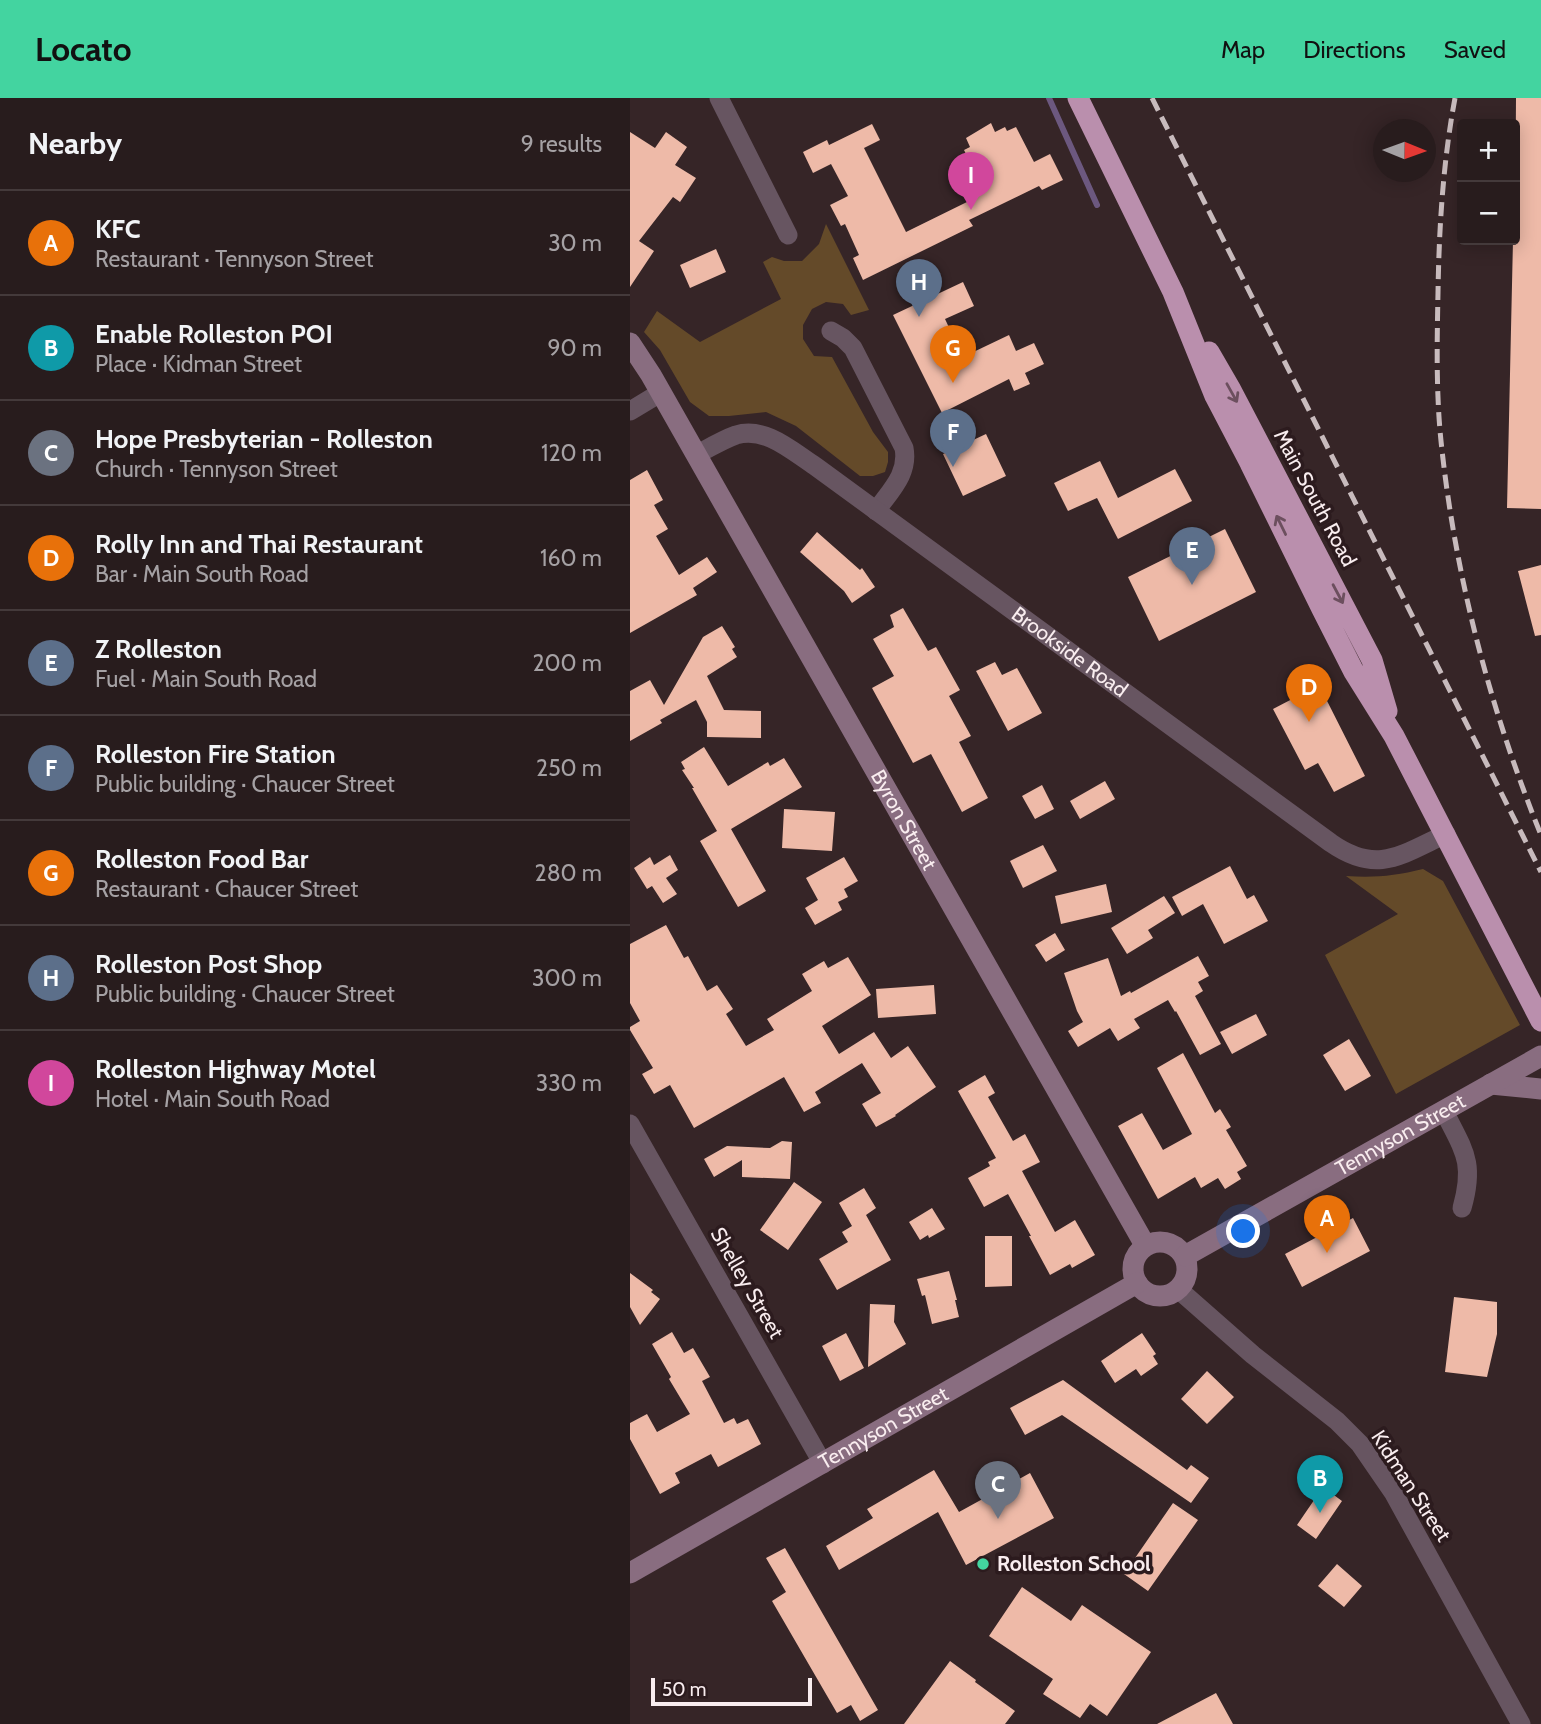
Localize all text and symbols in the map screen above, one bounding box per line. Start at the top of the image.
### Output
text: Locato [35,29,131,69]
text: Map [1221,35,1265,64]
text: Directions [1303,35,1406,64]
text: Saved [1444,35,1506,64]
north arrow [1373,119,1436,182]
map controls [1457,119,1520,245]
button: + [1457,119,1520,182]
text: Nearby [28,125,122,162]
text: 9 results [521,130,602,158]
pin: I [948,152,994,210]
button: − [1457,182,1520,245]
text: KFC [95,213,141,245]
text: A [44,229,58,257]
text: 30 m [548,229,602,257]
text: Restaurant · Tennyson Street [95,245,373,273]
pin: H [896,259,942,317]
text: Enable Rolleston POI [95,318,333,350]
pin: G [930,325,976,383]
text: B [44,334,58,362]
text: 90 m [548,334,602,362]
text: Place · Kidman Street [95,350,302,378]
one-way arrow [1226,382,1240,402]
pin: F [930,409,976,467]
text: Hope Presbyterian - Rolleston [95,423,433,455]
street label: Main South Road [1269,425,1362,571]
text: C [44,439,58,467]
text: 120 m [541,439,602,467]
text: Church · Tennyson Street [95,455,338,483]
one-way arrow [1274,515,1287,536]
pin: E [1169,527,1215,585]
text: Rolly Inn and Thai Restaurant [95,528,423,560]
text: D [43,544,59,572]
text: 160 m [540,544,602,572]
text: Bar · Main South Road [95,560,309,588]
one-way arrow [1332,583,1345,604]
street label: Brookside Road [1007,601,1133,702]
text: Z Rolleston [95,633,222,665]
text: E [44,649,58,677]
text: 200 m [532,649,602,677]
pin: D [1286,664,1332,722]
text: Fuel · Main South Road [95,665,317,693]
text: Rolleston Fire Station [95,738,336,770]
text: F [45,754,57,782]
text: 250 m [536,754,602,782]
street label: Byron Street [866,765,942,874]
text: Public building · Chaucer Street [95,770,395,798]
text: Rolleston Food Bar [95,843,308,875]
text: G [43,859,59,887]
text: 280 m [535,859,602,887]
text: Restaurant · Chaucer Street [95,875,358,903]
text: Rolleston Post Shop [95,948,322,980]
text: H [43,964,59,992]
text: 300 m [532,964,602,992]
text: Public building · Chaucer Street [95,980,395,1008]
text: Rolleston Highway Motel [95,1053,376,1085]
text: I [48,1069,54,1097]
text: 330 m [536,1069,602,1097]
text: Hotel · Main South Road [95,1085,330,1113]
street label: Tennyson Street [1331,1088,1469,1181]
pin: A [1304,1195,1350,1253]
your location [1226,1214,1260,1248]
street label: Shelley Street [706,1223,789,1343]
street label: Tennyson Street [814,1381,952,1474]
street label: Kidman Street [1366,1425,1457,1546]
pin: B [1297,1455,1343,1513]
pin: C [975,1461,1021,1519]
place label: Rolleston School [997,1551,1151,1576]
marker: Rolleston School [975,1556,991,1572]
scale bar [651,1675,812,1707]
text: 50 m [662,1678,706,1701]

